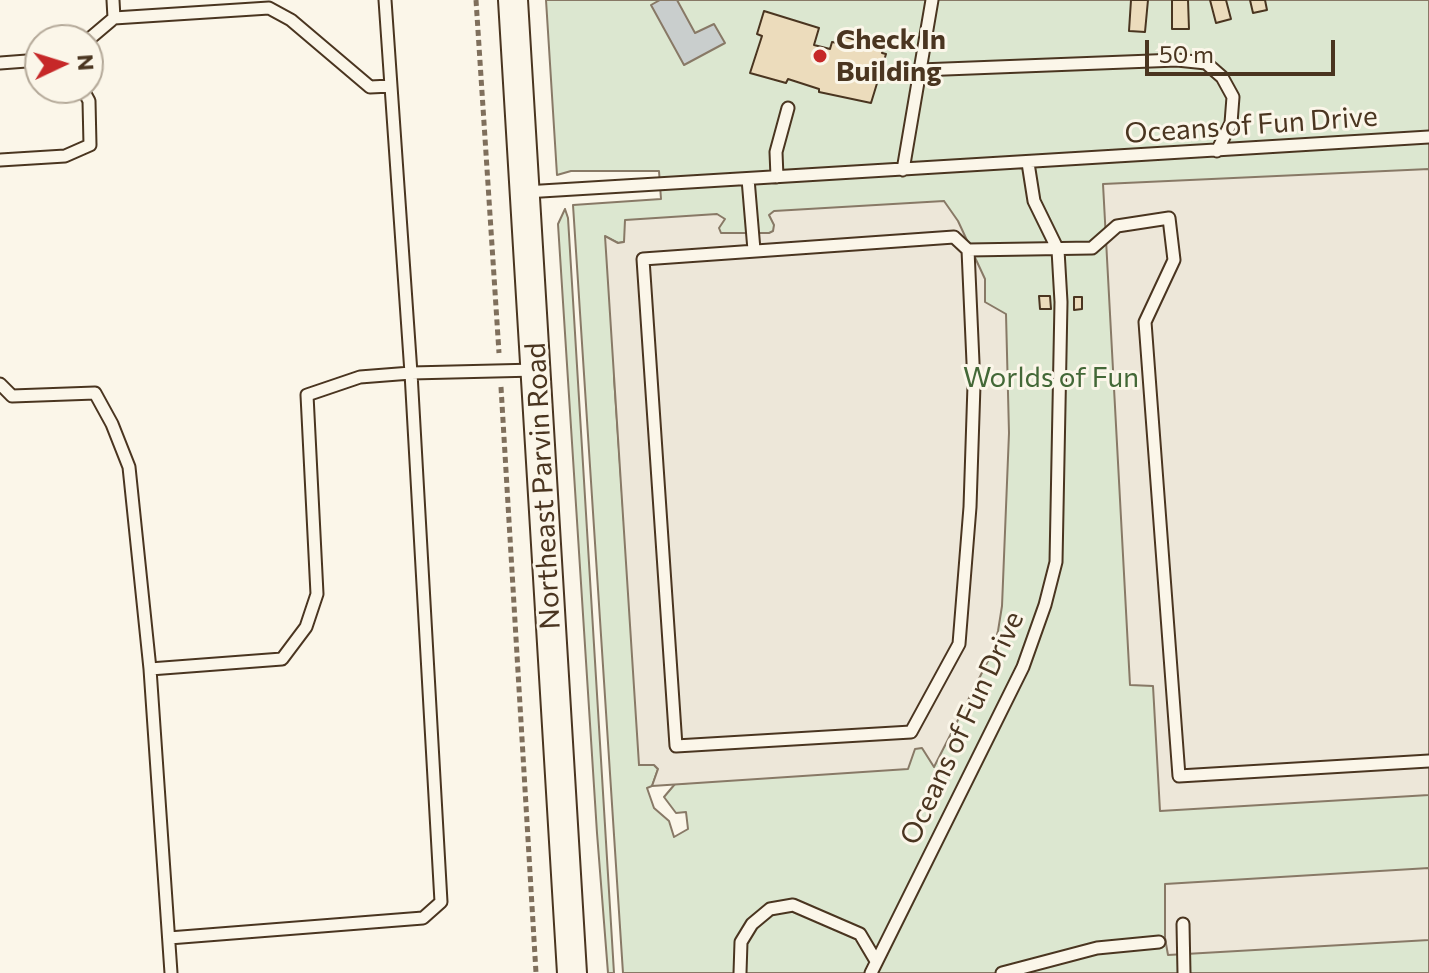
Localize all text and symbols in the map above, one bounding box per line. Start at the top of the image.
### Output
place label: Check In Building [836,23,946,89]
north arrow [24,24,104,104]
scale bar [1149,24,1339,74]
text: 50 m [1159,39,1214,68]
marker: Check In Building [811,47,829,65]
text: N [72,53,100,72]
street label: Oceans of Fun Drive [1123,99,1379,151]
street label: Northeast Parvin Road [519,342,567,630]
park label: Worlds of Fun [963,361,1139,395]
street label: Oceans of Fun Drive [893,606,1031,850]

